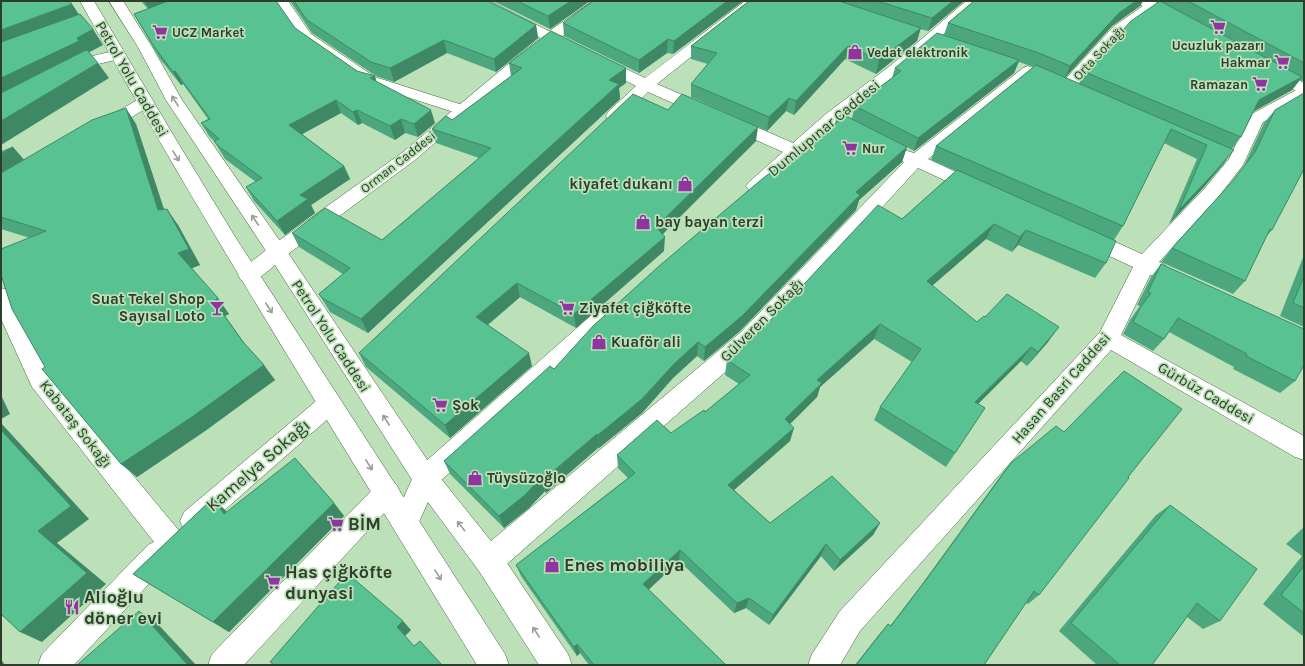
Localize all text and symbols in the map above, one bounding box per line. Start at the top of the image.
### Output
street label: Petrol Yolu Caddesi [92,18,172,140]
supermarket icon: Ucuzluk pazarı [1209,18,1227,36]
supermarket icon: UCZ Market [151,23,169,41]
street label: Orta Sokağı [1070,23,1128,83]
place label: UCZ Market [172,25,244,40]
place label: Ucuzluk pazarı [1172,38,1264,53]
shop icon: Vedat elektronik [846,43,864,61]
place label: Vedat elektronik [867,45,969,60]
supermarket icon: Hakmar [1273,53,1291,71]
place label: Hakmar [1220,55,1271,70]
supermarket icon: Ramazan [1251,75,1269,93]
street label: Dumlupınar Caddesi [764,76,884,180]
place label: Ramazan [1190,77,1248,92]
one-way arrow [171,96,179,107]
street label: Orman Caddesi [357,128,439,196]
supermarket icon: Nur [841,139,859,157]
place label: Nur [862,141,885,156]
one-way arrow [173,150,181,162]
place label: kiyafet dukanı [569,175,673,193]
shop icon: kiyafet dukanı [676,175,694,193]
shop icon: bay bayan terzi [634,213,652,231]
place label: bay bayan terzi [655,213,764,231]
one-way arrow [251,215,259,226]
street label: Gülveren Sokağı [716,274,808,366]
street label: Petrol Yolu Caddesi [288,276,374,396]
place label: Suat Tekel Shop Sayısal Loto [91,290,205,325]
bar icon: Suat Tekel Shop Sayısal Loto [208,299,226,317]
supermarket icon: Ziyafet çiğköfte [558,299,576,317]
place label: Ziyafet çiğköfte [579,299,691,317]
one-way arrow [265,302,273,313]
street label: Hasan Basri Caddesi [1008,329,1114,447]
shop icon: Kuaför ali [590,333,608,351]
place label: Kuaför ali [611,333,681,351]
street label: Gürbüz Caddesi [1155,358,1257,428]
street label: Kabataş Sokağı [36,376,116,472]
supermarket icon: Şok [431,396,449,414]
place label: Şok [452,396,479,414]
street label: Kamelya Sokağı [201,414,315,516]
one-way arrow [382,415,390,426]
one-way arrow [365,459,373,470]
shop icon: Tüysüzoğlo [466,469,484,487]
place label: Tüysüzoğlo [487,469,566,487]
place label: BİM [348,513,381,535]
supermarket icon: BİM [327,515,345,533]
one-way arrow [457,520,466,531]
place label: Enes mobiliya [564,554,685,576]
shop icon: Enes mobiliya [543,556,561,574]
place label: Has çiğköfte dunyasi [285,561,392,604]
one-way arrow [434,569,442,580]
supermarket icon: Has çiğköfte dunyasi [264,573,282,591]
place label: Alioğlu döner evi [84,586,162,629]
restaurant icon: Alioğlu döner evi [63,598,81,616]
one-way arrow [531,627,540,638]

